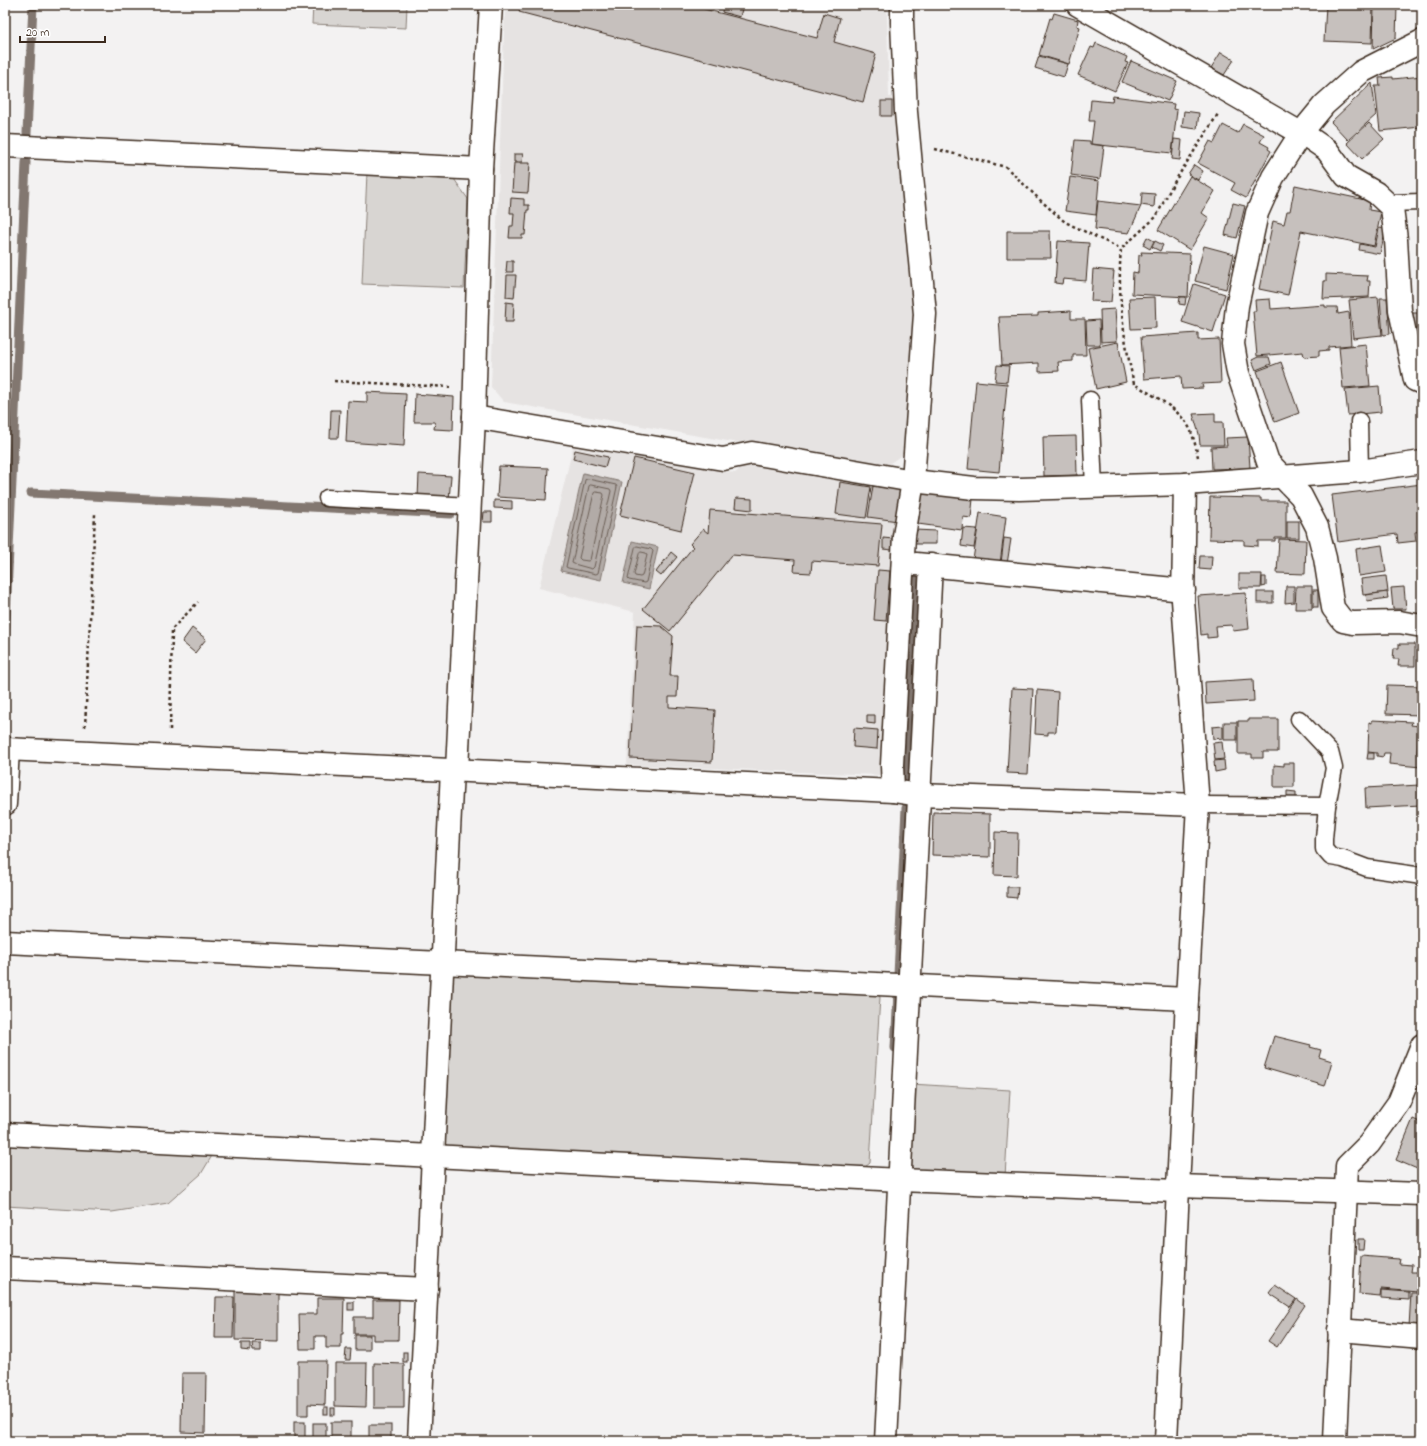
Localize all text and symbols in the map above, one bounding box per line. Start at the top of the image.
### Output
scale bar [20,18,105,44]
text: 20 m [26,24,49,42]

